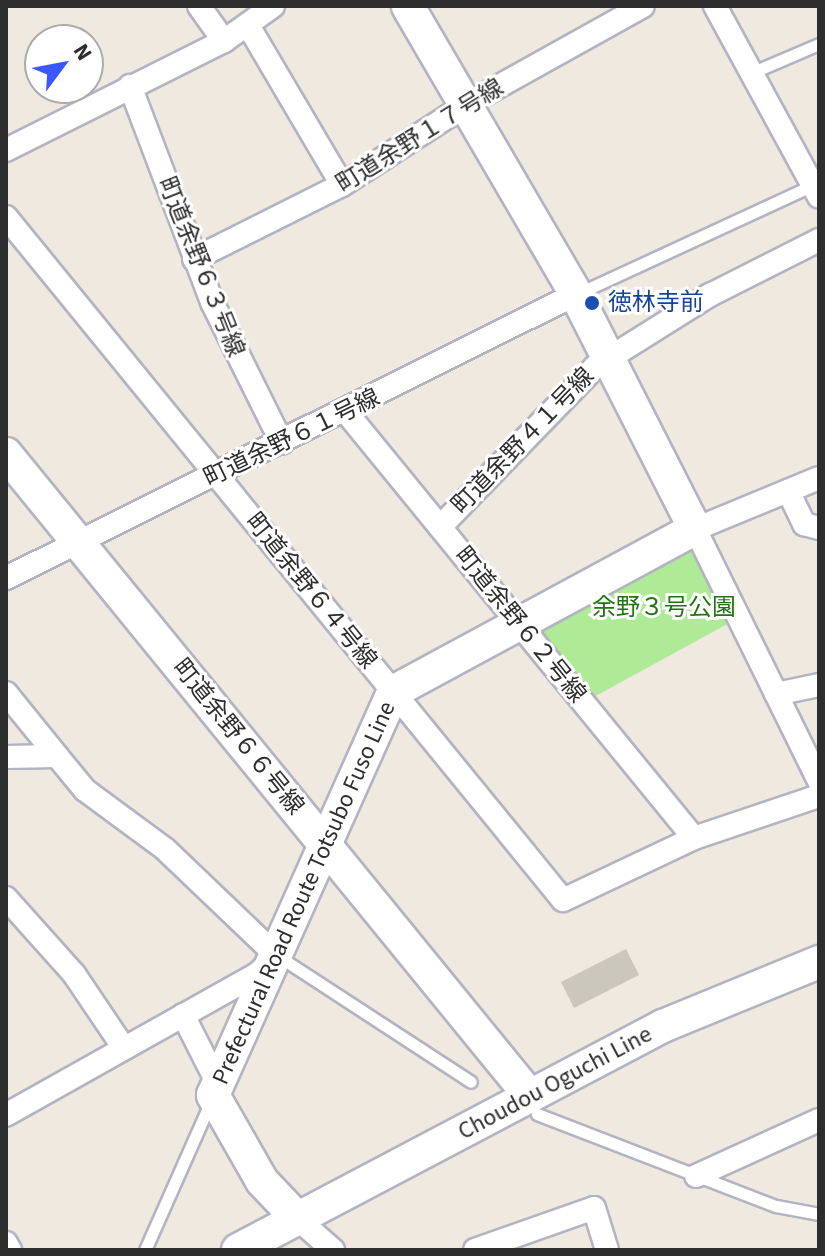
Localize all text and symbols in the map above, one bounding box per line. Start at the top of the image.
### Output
north arrow [24,24,104,104]
text: N [65,38,100,67]
street label: 町道余野１７号線 [331,73,509,199]
street label: 町道余野６３号線 [152,173,250,361]
place label: 徳林寺前 [608,289,704,317]
marker: 徳林寺前 [583,294,601,312]
street label: 町道余野４１号線 [446,362,600,520]
street label: 町道余野６１号線 [199,383,385,493]
street label: 町道余野６４号線 [239,507,383,675]
street label: 町道余野６２号線 [448,541,592,709]
park label: 余野３号公園 [592,594,736,622]
street label: 町道余野６６号線 [166,653,310,821]
street label: Prefectural Road Route Totsubo Fuso Line [206,697,402,1089]
street label: Choudou Oguchi Line [453,1020,657,1146]

